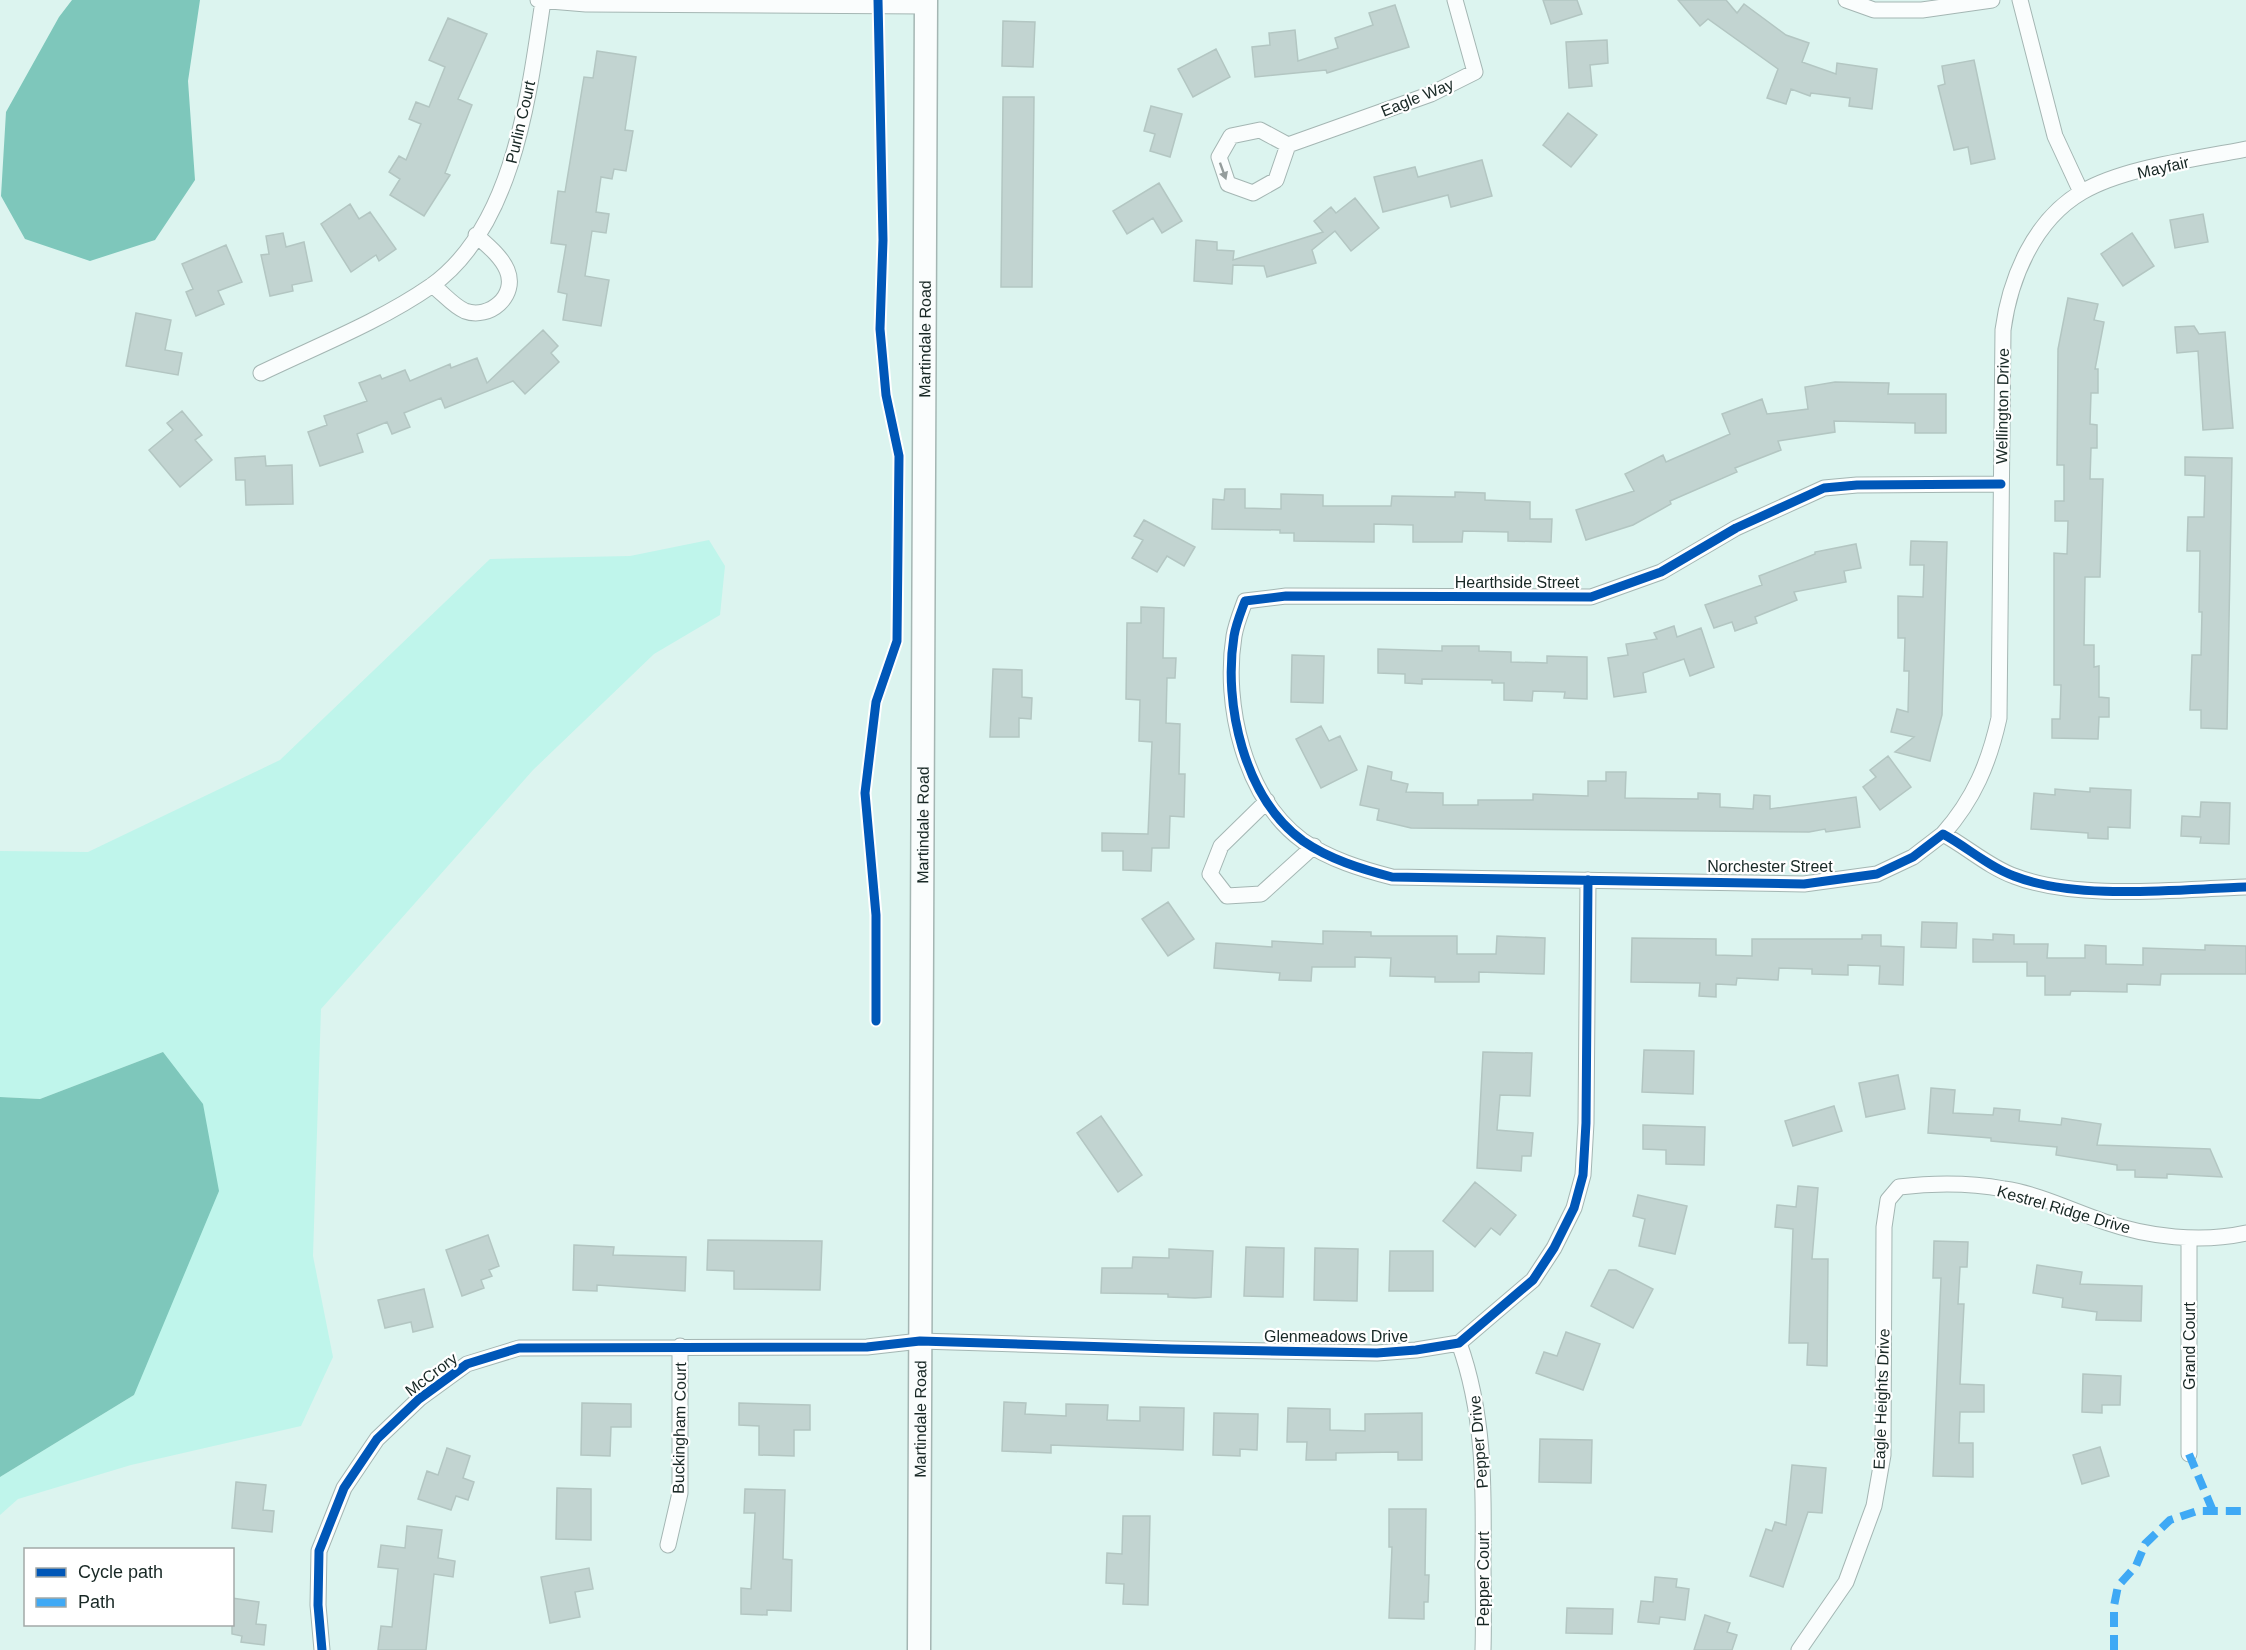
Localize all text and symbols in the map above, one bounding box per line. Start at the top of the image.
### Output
street label: Eagle Way [1378,75,1456,120]
street label: Purlin Court [503,79,538,165]
street label: Mayfair [2136,153,2191,182]
one-way arrow [1219,162,1229,180]
street label: Martindale Road [916,280,934,398]
street label: Wellington Drive [1993,348,2012,464]
street label: Hearthside Street [1455,574,1580,591]
street label: Martindale Road [914,766,932,884]
street label: Norchester Street [1707,858,1833,875]
street label: Kestrel Ridge Drive [1995,1182,2133,1237]
street label: Grand Court [2181,1301,2198,1390]
street label: Glenmeadows Drive [1264,1328,1408,1345]
street label: Eagle Heights Drive [1871,1328,1892,1470]
street label: McCrory [402,1349,461,1399]
street label: Martindale Road [912,1360,929,1478]
street label: Buckingham Court [670,1362,689,1494]
street label: Pepper Drive [1466,1395,1491,1489]
street label: Pepper Court [1475,1531,1492,1627]
legend [24,1548,234,1626]
text: Cycle path [78,1562,163,1582]
text: Path [78,1592,115,1612]

